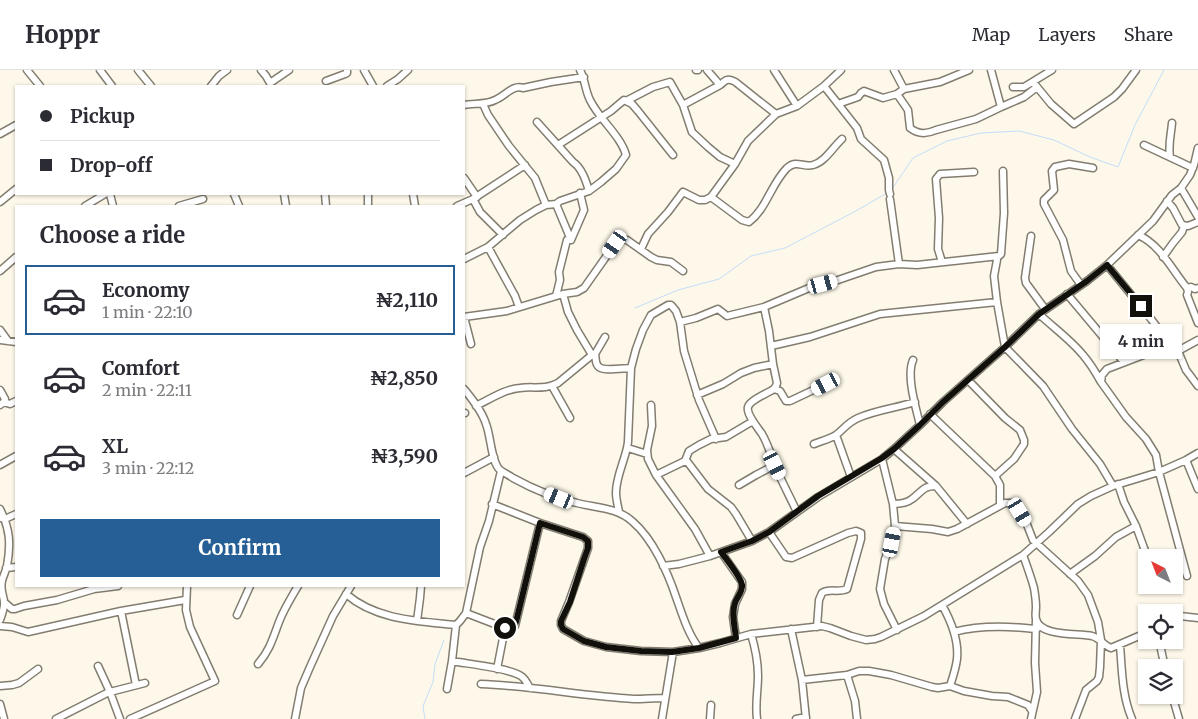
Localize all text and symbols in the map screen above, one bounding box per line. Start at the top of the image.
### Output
text: Hoppr [25,19,100,50]
text: Map [972,23,1010,46]
text: Layers [1038,23,1096,46]
text: Share [1124,23,1173,46]
text: Pickup [70,104,135,128]
text: Drop-off [70,153,152,177]
text: Choose a ride [40,221,185,249]
car [600,227,629,261]
car [806,273,839,295]
icon: car [42,278,87,323]
text: Economy [102,278,190,302]
text: ₦2,110 [375,288,438,312]
route end [1130,295,1152,317]
text: 1 min · 22:10 [102,302,193,322]
callout: 4 min [1100,324,1182,358]
text: 4 min [1118,331,1164,351]
icon: car [42,356,87,401]
text: Comfort [102,356,180,380]
text: ₦2,850 [370,366,438,390]
car [809,371,842,397]
text: 2 min · 22:11 [102,380,192,400]
icon: car [42,434,87,479]
text: XL [102,434,128,458]
text: ₦3,590 [370,444,438,468]
car [761,448,788,482]
text: 3 min · 22:12 [102,458,194,478]
car [542,485,575,511]
car [1005,495,1034,529]
button: Confirm [40,519,440,577]
car [881,526,902,558]
north arrow [1138,549,1182,594]
map controls [1138,549,1183,704]
button: locate [1138,604,1183,649]
route start [494,617,516,639]
button: layers [1138,659,1183,704]

